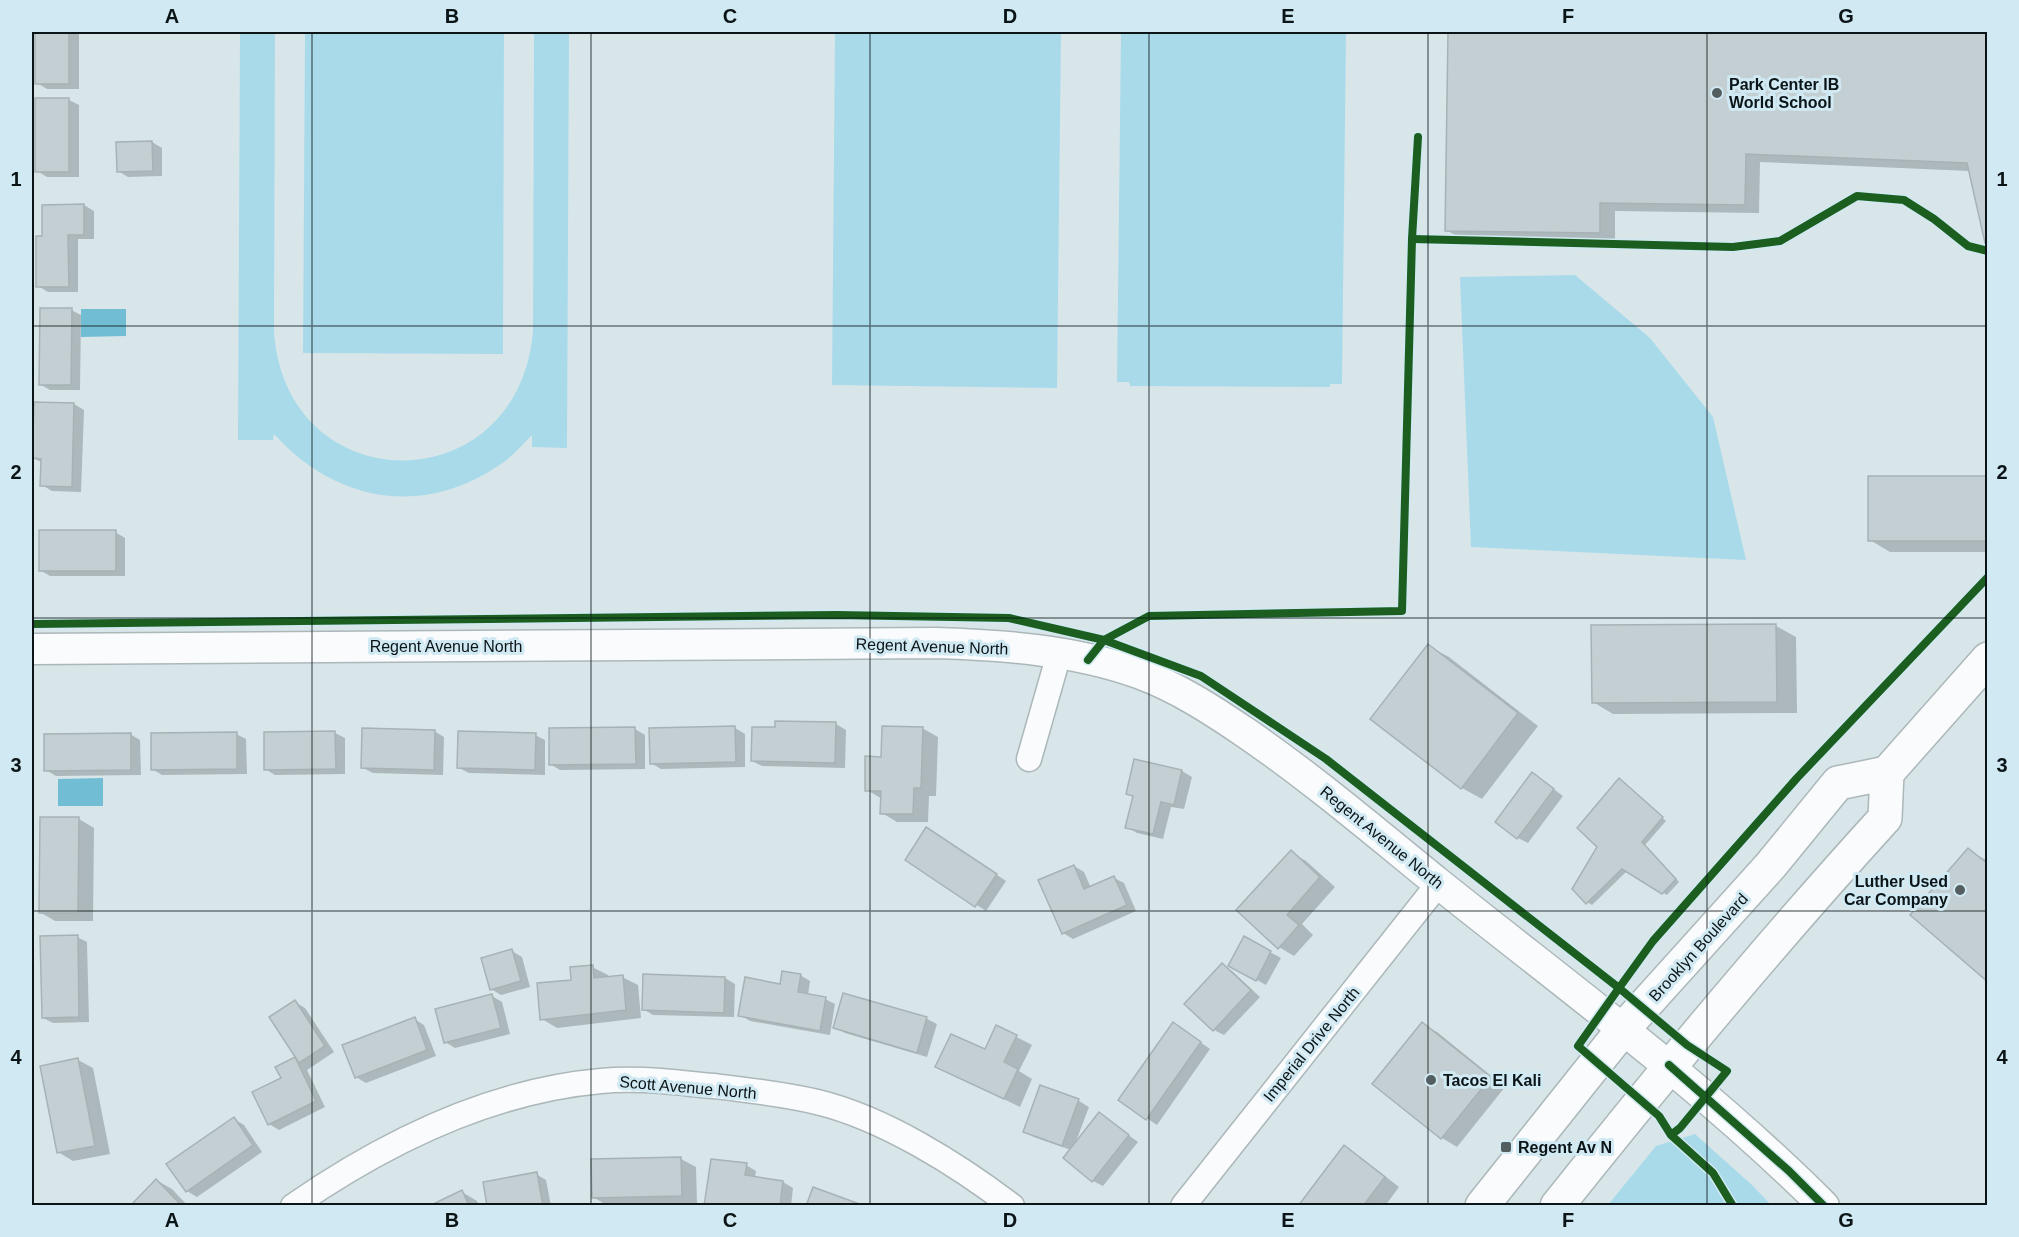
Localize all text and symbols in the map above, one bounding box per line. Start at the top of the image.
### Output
text: A [165,5,179,27]
text: B [445,5,459,27]
text: C [723,5,737,27]
text: D [1003,5,1017,27]
text: E [1281,5,1295,27]
text: F [1562,5,1574,27]
text: G [1838,5,1854,27]
place label: Park Center IB World School [1729,76,1839,111]
marker: Park Center IB World School [1710,86,1724,100]
text: 1 [10,168,22,190]
text: 1 [1996,168,2008,190]
text: 2 [10,461,22,483]
text: 2 [1996,461,2008,483]
street label: Regent Avenue North [855,635,1009,658]
street label: Regent Avenue North [370,638,522,655]
text: 3 [10,754,22,776]
text: 3 [1996,754,2008,776]
street label: Regent Avenue North [1317,783,1446,892]
place label: Luther Used Car Company [1844,873,1948,908]
marker: Luther Used Car Company [1953,883,1967,897]
street label: Brooklyn Boulevard [1646,890,1751,1005]
street label: Imperial Drive North [1260,984,1363,1105]
text: 4 [10,1046,22,1068]
text: 4 [1996,1046,2008,1068]
place label: Tacos El Kali [1443,1072,1541,1089]
street label: Scott Avenue North [619,1073,757,1102]
marker: Tacos El Kali [1424,1073,1438,1087]
place label: Regent Av N [1518,1139,1612,1156]
marker: Regent Av N [1499,1140,1513,1154]
text: A [165,1209,179,1231]
text: B [445,1209,459,1231]
text: C [723,1209,737,1231]
text: D [1003,1209,1017,1231]
text: E [1281,1209,1295,1231]
text: F [1562,1209,1574,1231]
text: G [1838,1209,1854,1231]

